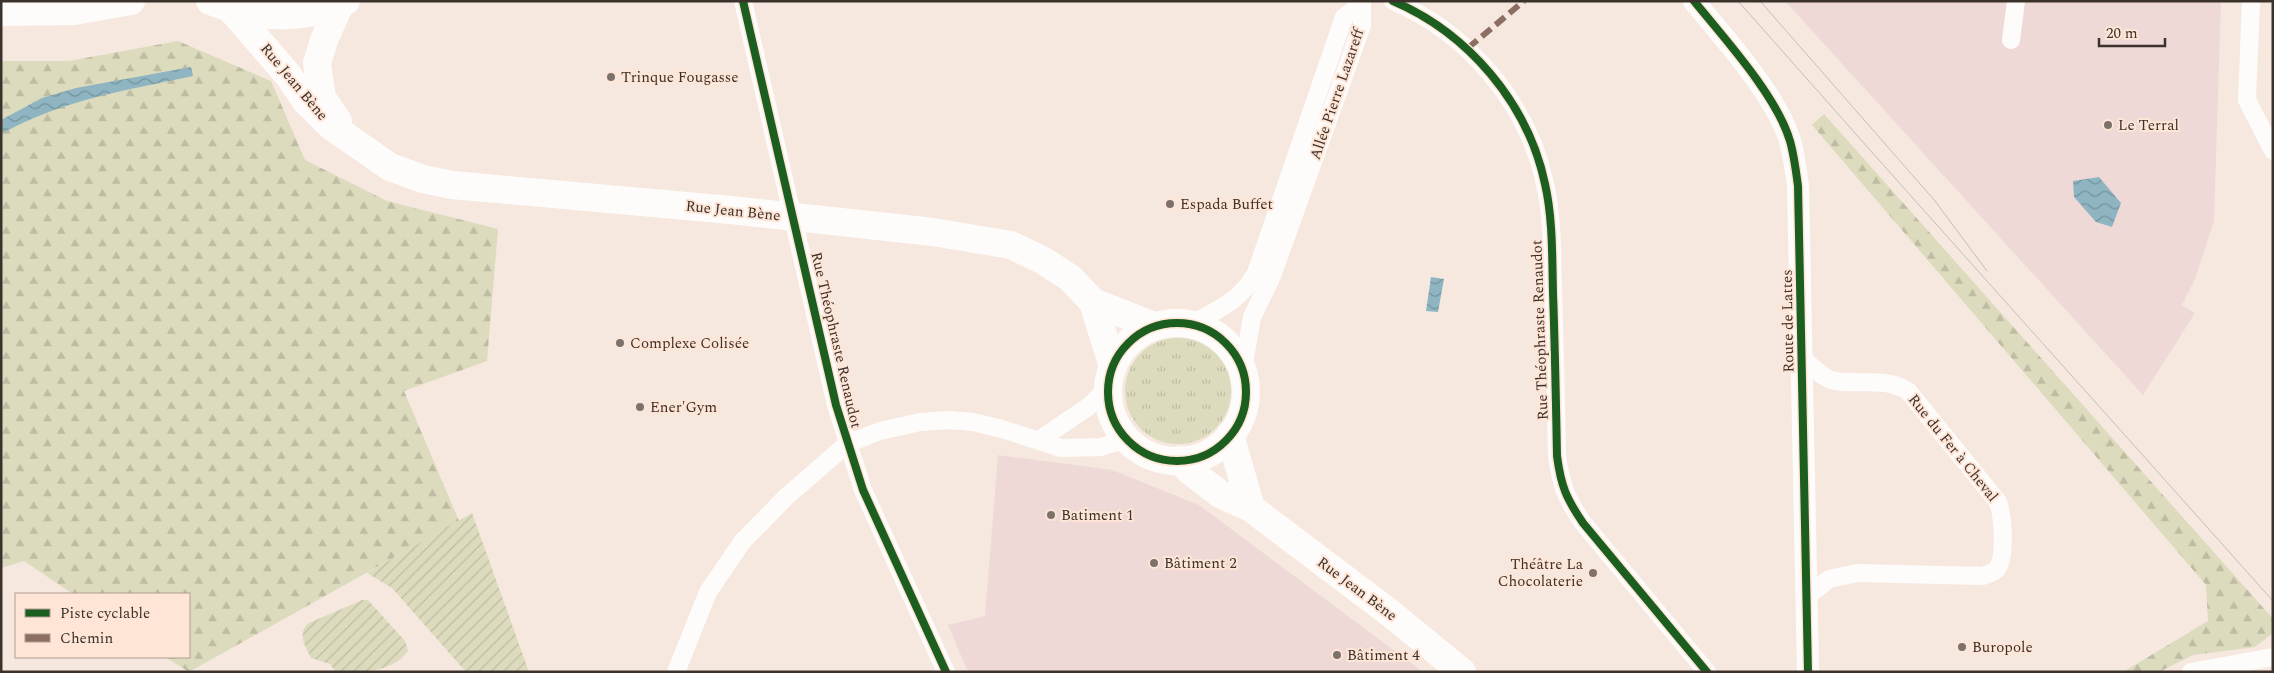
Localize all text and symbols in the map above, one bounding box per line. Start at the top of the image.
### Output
scale bar [2099,15,2165,47]
text: 20 m [2106,22,2138,45]
street label: Allée Pierre Lazareff [1304,24,1371,163]
street label: Rue Jean Bène [255,38,333,126]
place label: Trinque Fougasse [621,66,739,89]
marker: Trinque Fougasse [605,71,617,83]
place label: Le Terral [2118,114,2179,137]
marker: Le Terral [2102,119,2114,131]
place label: Espada Buffet [1180,193,1273,216]
street label: Rue Jean Bène [684,195,782,227]
marker: Espada Buffet [1164,198,1176,210]
street label: Rue Théophraste Renaudot [1525,240,1555,420]
street label: Rue Théophraste Renaudot [805,250,867,430]
street label: Route de Lattes [1776,269,1800,373]
place label: Complexe Colisée [630,332,749,355]
marker: Complexe Colisée [614,337,626,349]
street label: Rue du Fer à Cheval [1902,389,2004,507]
place label: Ener'Gym [650,396,717,419]
marker: Ener'Gym [634,401,646,413]
place label: Batiment 1 [1061,504,1134,527]
marker: Batiment 1 [1045,509,1057,521]
street label: Rue Jean Bène [1312,551,1402,627]
place label: Bâtiment 2 [1164,552,1237,575]
place label: Théâtre La Chocolaterie [1498,553,1584,593]
marker: Bâtiment 2 [1148,557,1160,569]
marker: Théâtre La Chocolaterie [1587,567,1599,579]
legend [15,593,190,658]
text: Piste cyclable [60,602,150,625]
text: Chemin [60,627,113,650]
place label: Buropole [1972,636,2033,659]
marker: Buropole [1956,641,1968,653]
place label: Bâtiment 4 [1347,644,1420,667]
marker: Bâtiment 4 [1331,649,1343,661]

